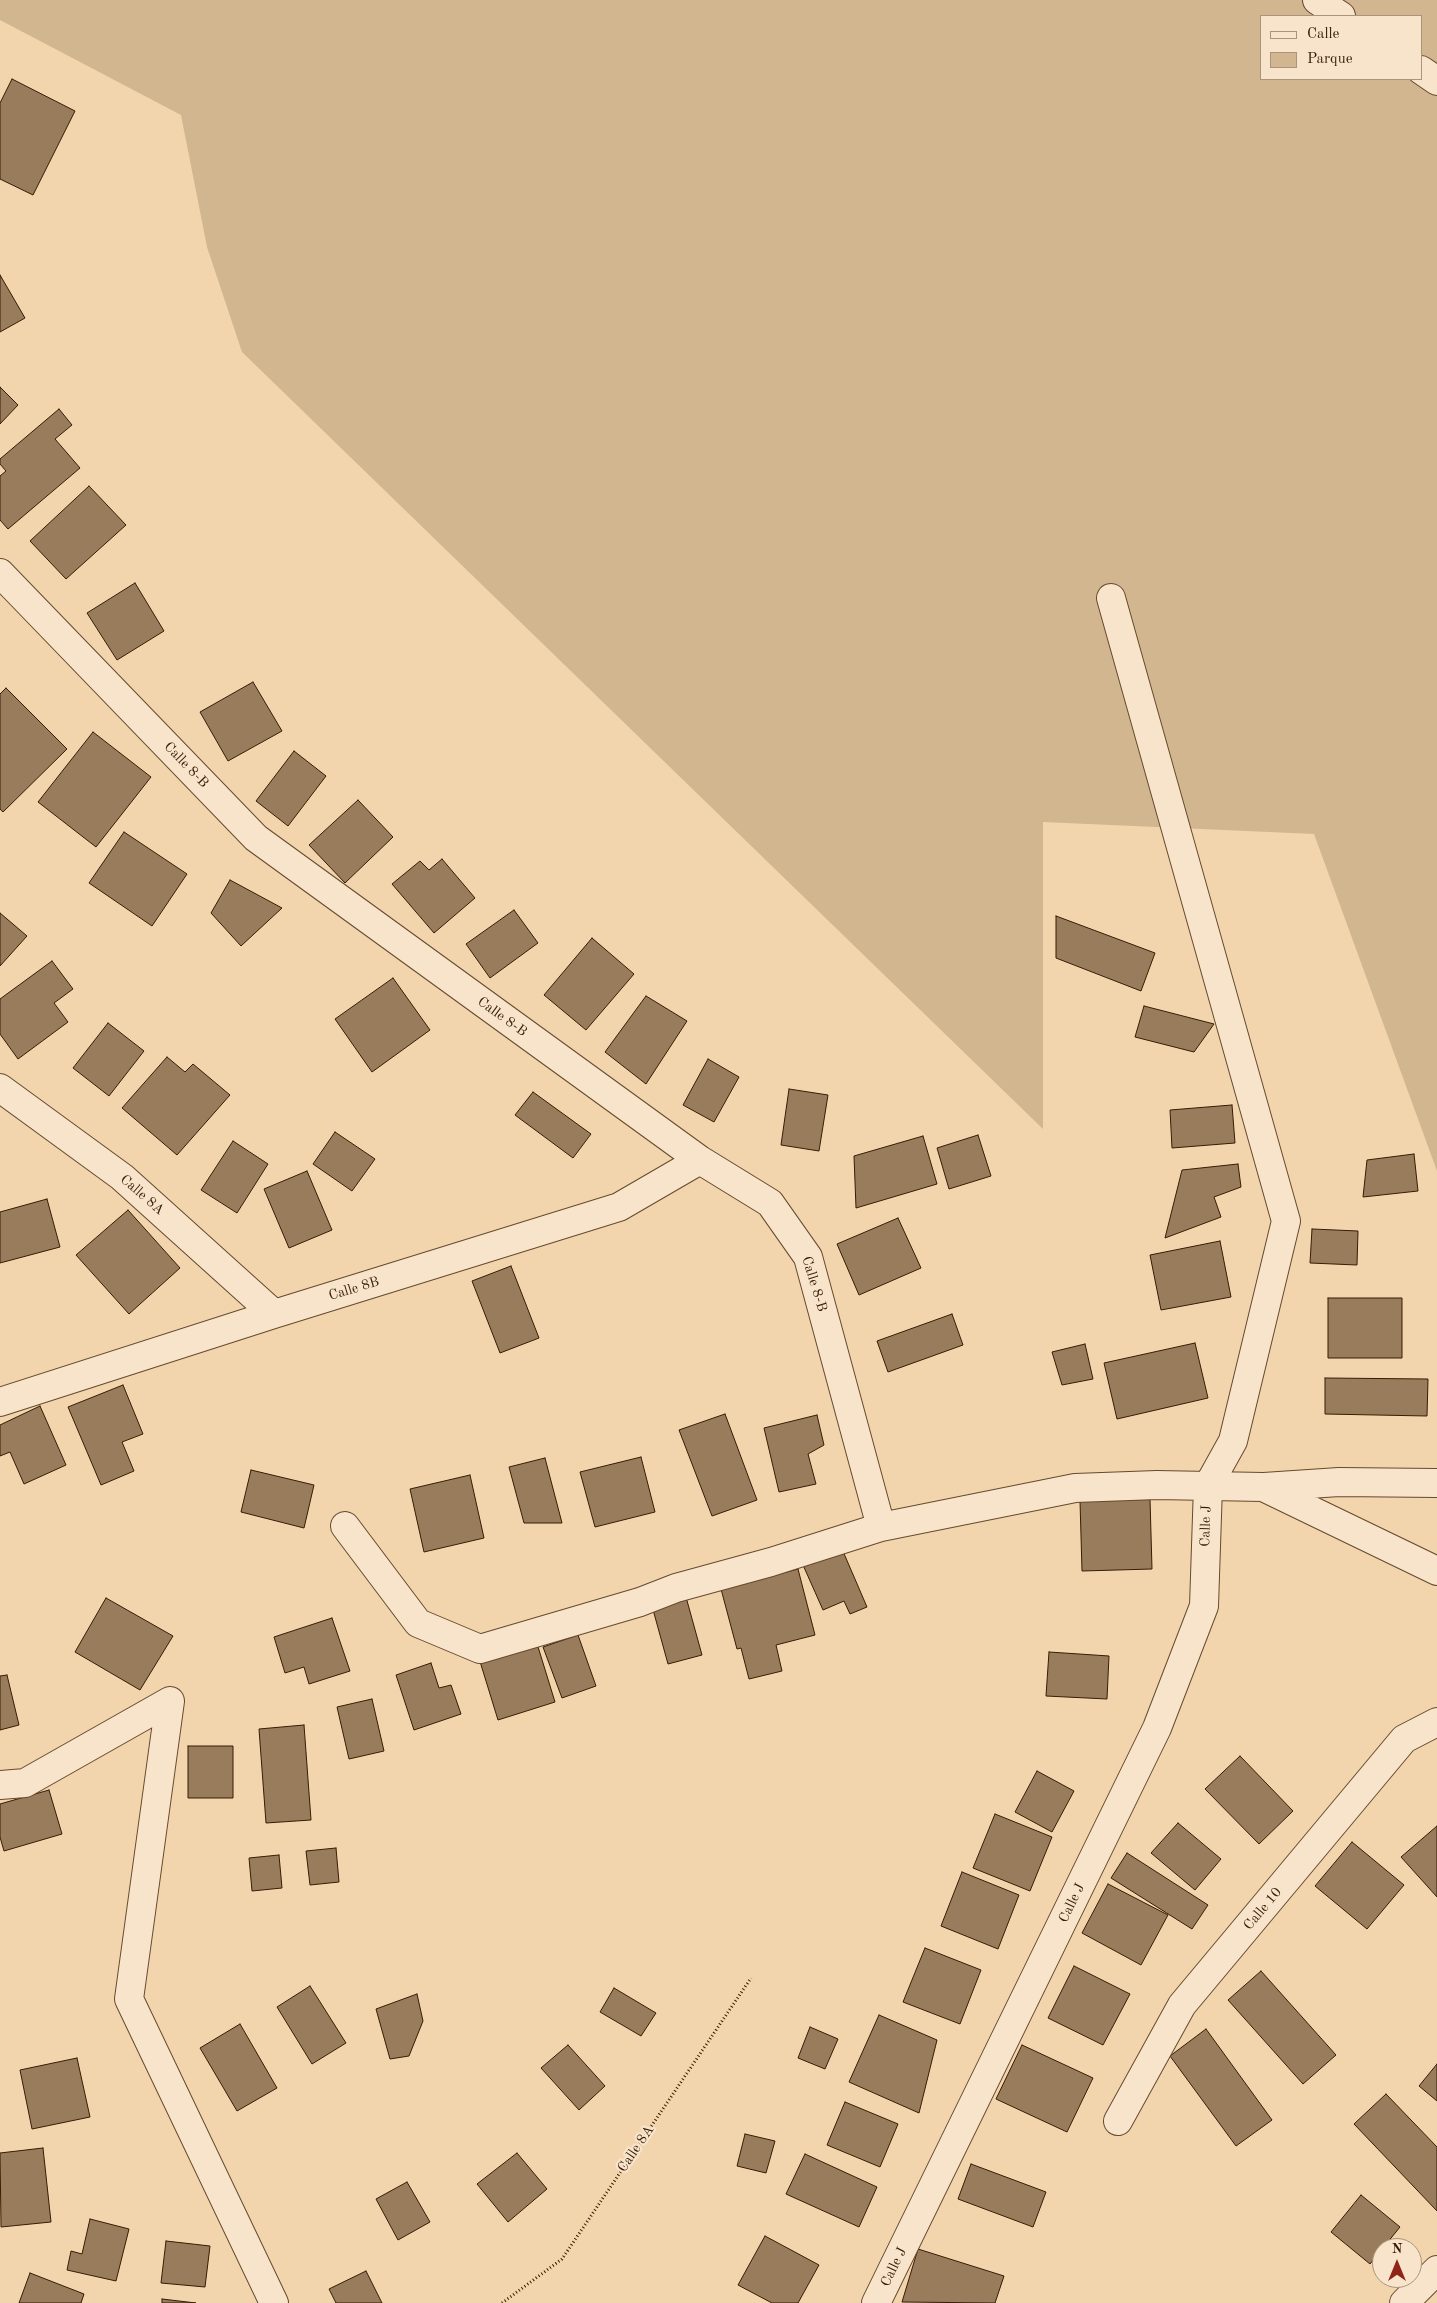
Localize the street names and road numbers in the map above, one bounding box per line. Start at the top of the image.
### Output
street label: Calle 8-B [160,739,212,791]
street label: Calle 8-B [474,993,530,1041]
street label: Calle 8A [116,1171,168,1219]
street label: Calle 8-B [798,1254,830,1314]
street label: Calle 8B [327,1273,381,1305]
street label: Calle J [1197,1505,1215,1547]
street label: Calle J [1055,1881,1089,1925]
street label: Calle 10 [1240,1884,1286,1934]
street label: Calle 8A [614,2122,658,2176]
street label: Calle J [877,2245,911,2289]

